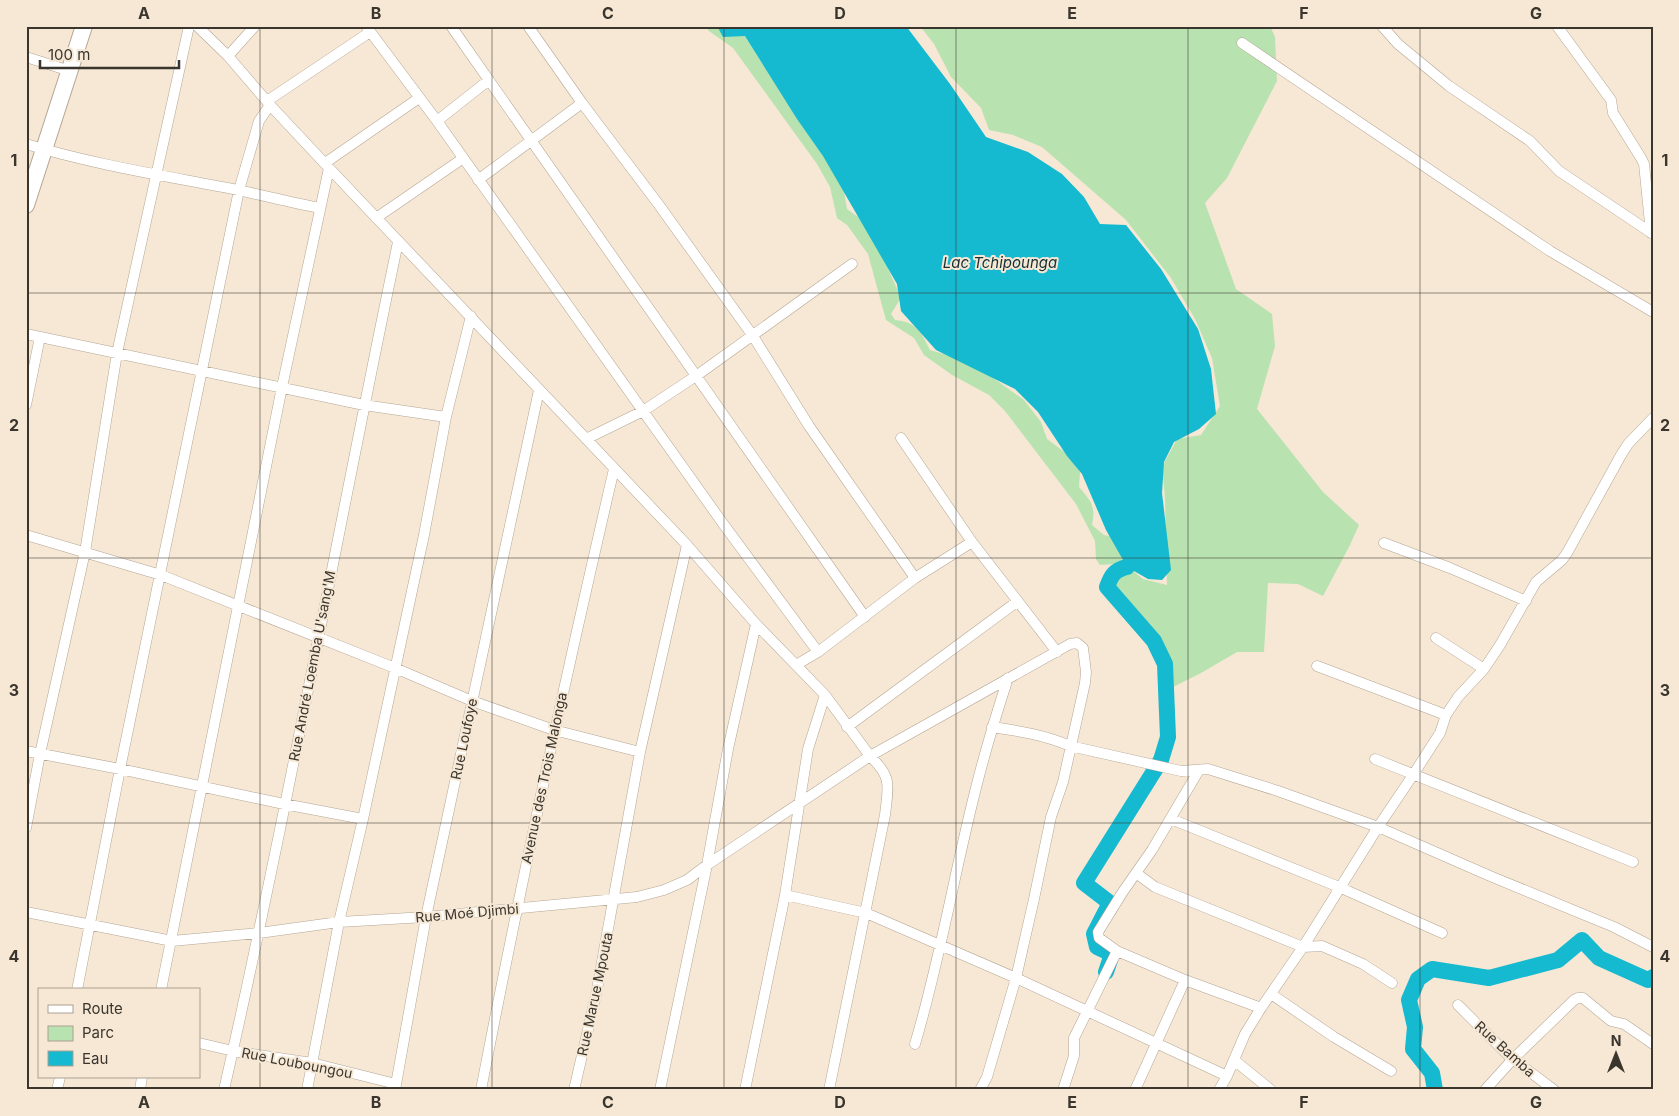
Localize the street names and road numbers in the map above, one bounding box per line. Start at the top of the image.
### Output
street label: Rue André Loemba U'sang'M [285,569,338,763]
street label: Avenue des Trois Malonga [517,691,570,865]
street label: Rue Loufoye [447,697,480,781]
street label: Rue Moé Djimbi [415,900,519,925]
street label: Rue Marue Mpouta [573,931,616,1057]
street label: Rue Bamba [1472,1017,1539,1080]
street label: Rue Louboungou [240,1043,354,1082]

